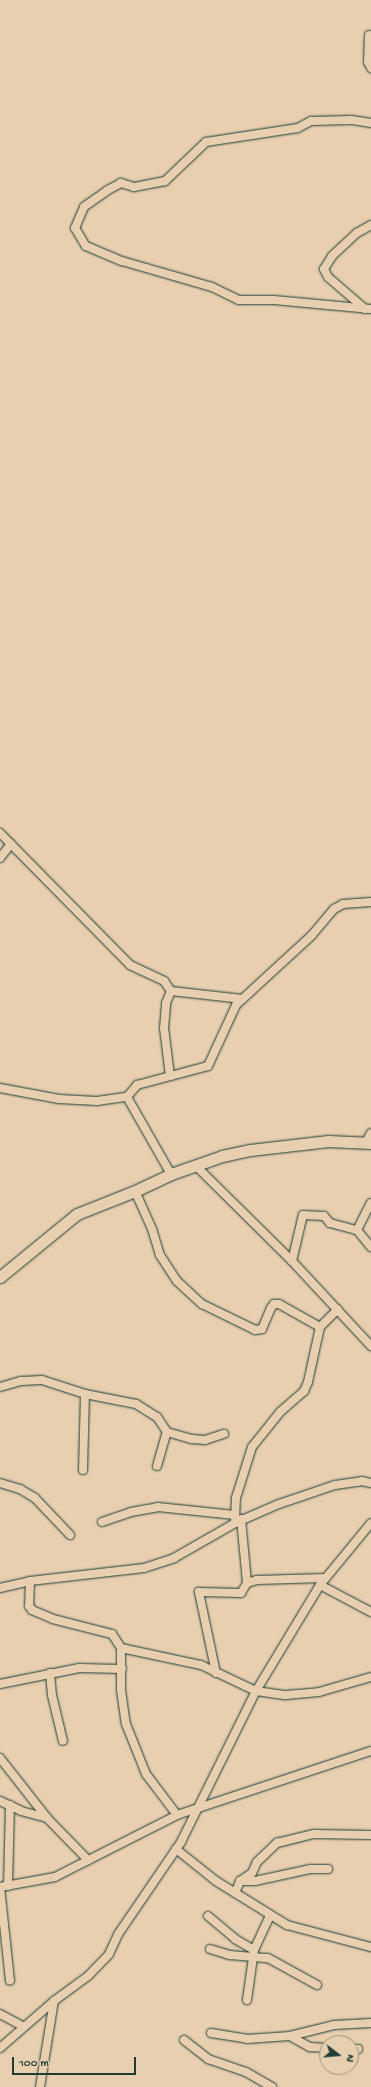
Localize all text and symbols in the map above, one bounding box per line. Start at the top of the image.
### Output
north arrow [319,2035,359,2075]
scale bar [14,2049,138,2075]
text: N [343,2053,356,2063]
text: 100 m [19,2057,49,2071]

